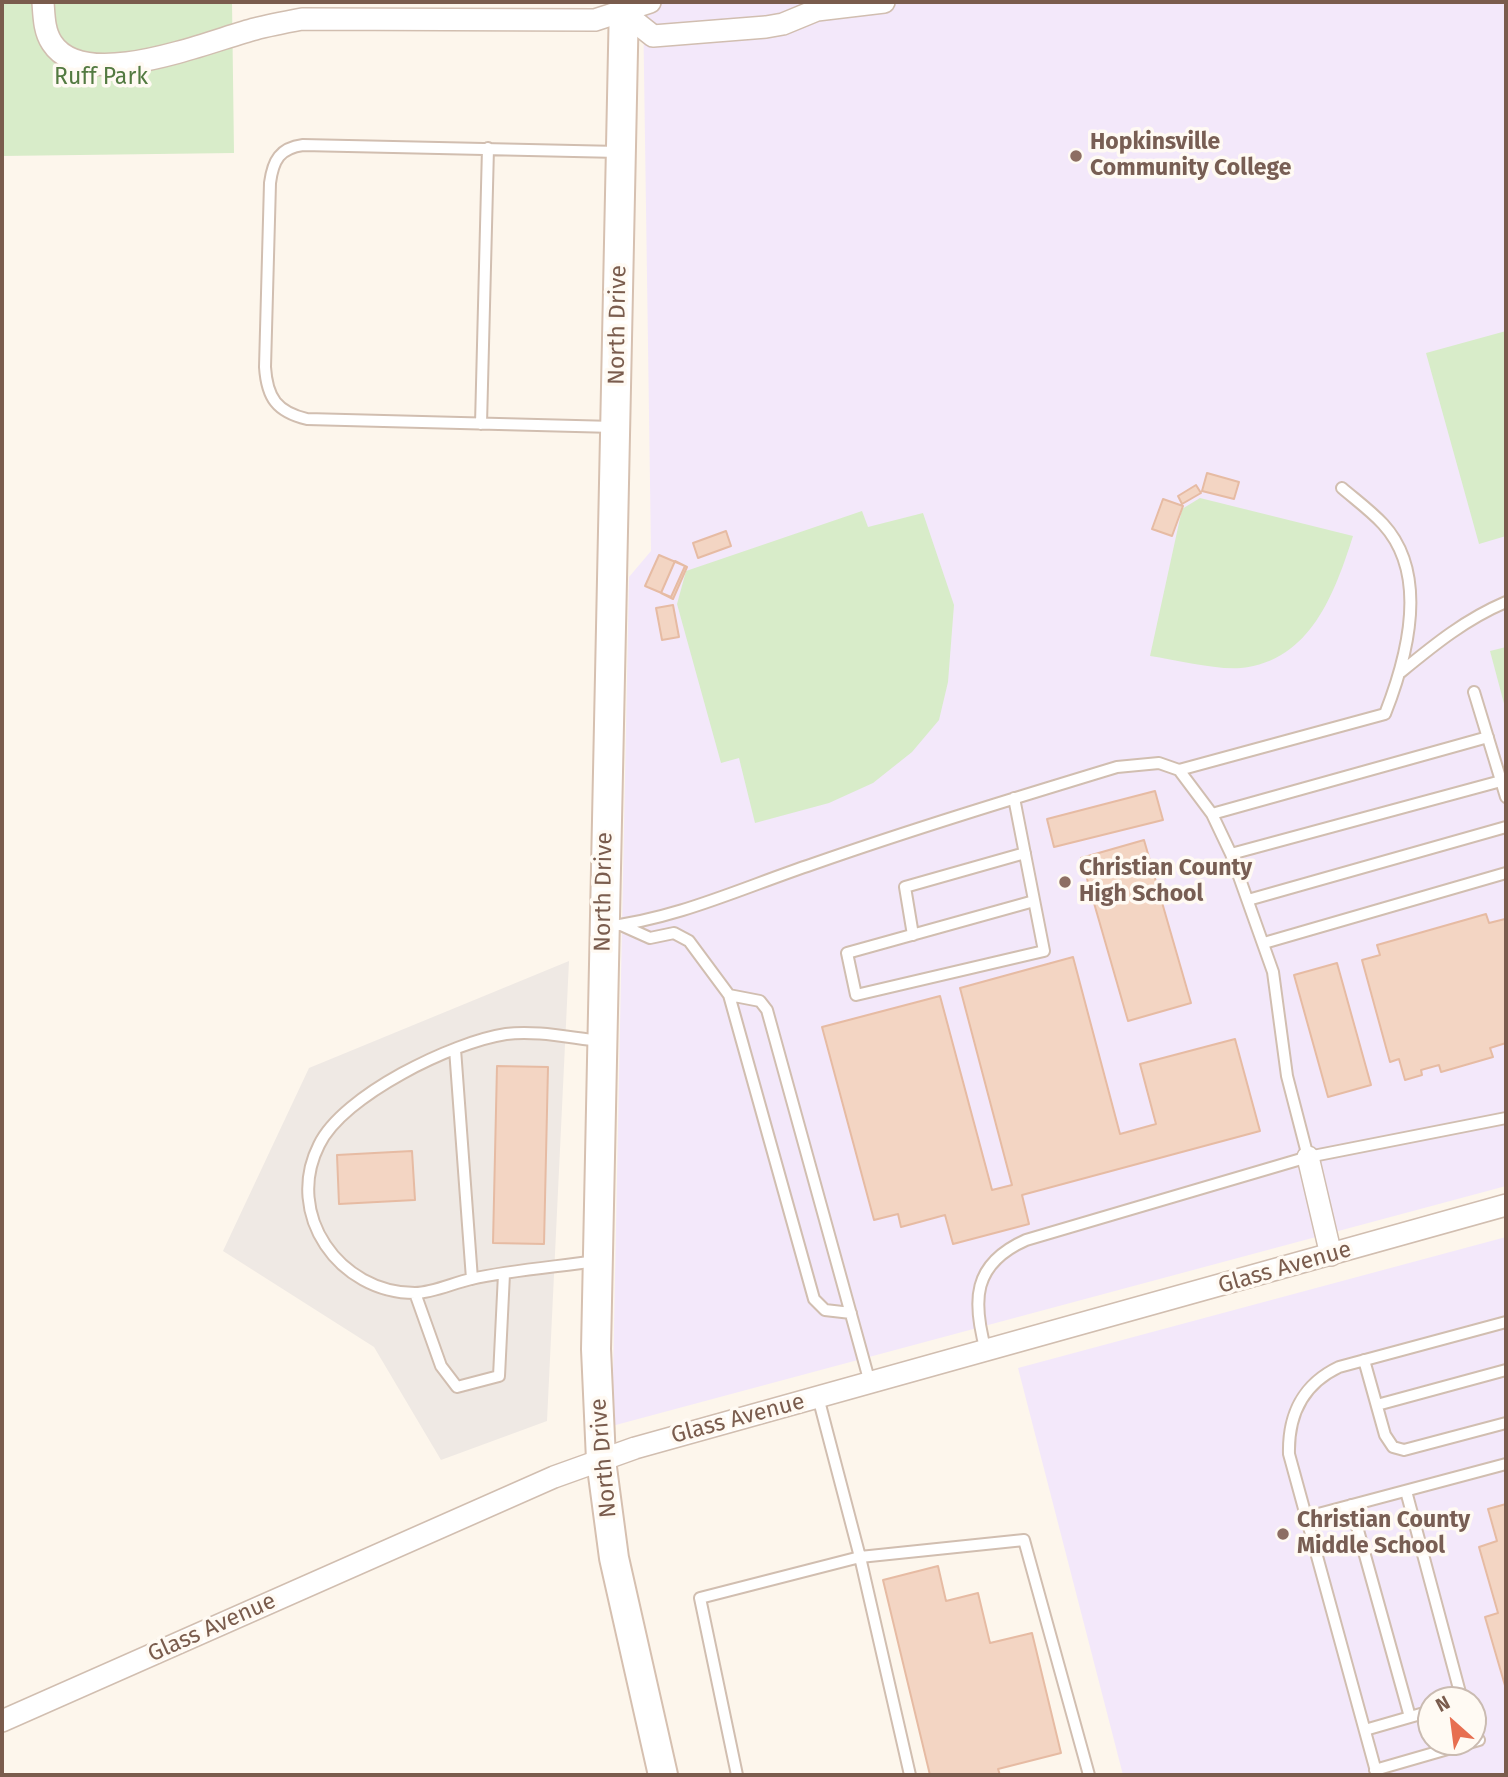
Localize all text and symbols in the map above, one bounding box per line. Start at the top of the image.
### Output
park label: Ruff Park [54,64,148,92]
place label: Hopkinsville Community College [1090,129,1291,183]
marker: Hopkinsville Community College [1068,148,1084,164]
street label: North Drive [603,265,633,385]
street label: North Drive [589,832,619,952]
place label: Christian County High School [1079,855,1252,909]
marker: Christian County High School [1057,874,1073,890]
street label: Glass Avenue [1215,1236,1355,1300]
street label: Glass Avenue [668,1388,808,1450]
street label: North Drive [585,1397,623,1519]
place label: Christian County Middle School [1297,1507,1470,1561]
marker: Christian County Middle School [1275,1526,1291,1542]
street label: Glass Avenue [144,1588,280,1668]
north arrow [1417,1686,1487,1756]
text: N [1432,1691,1454,1717]

